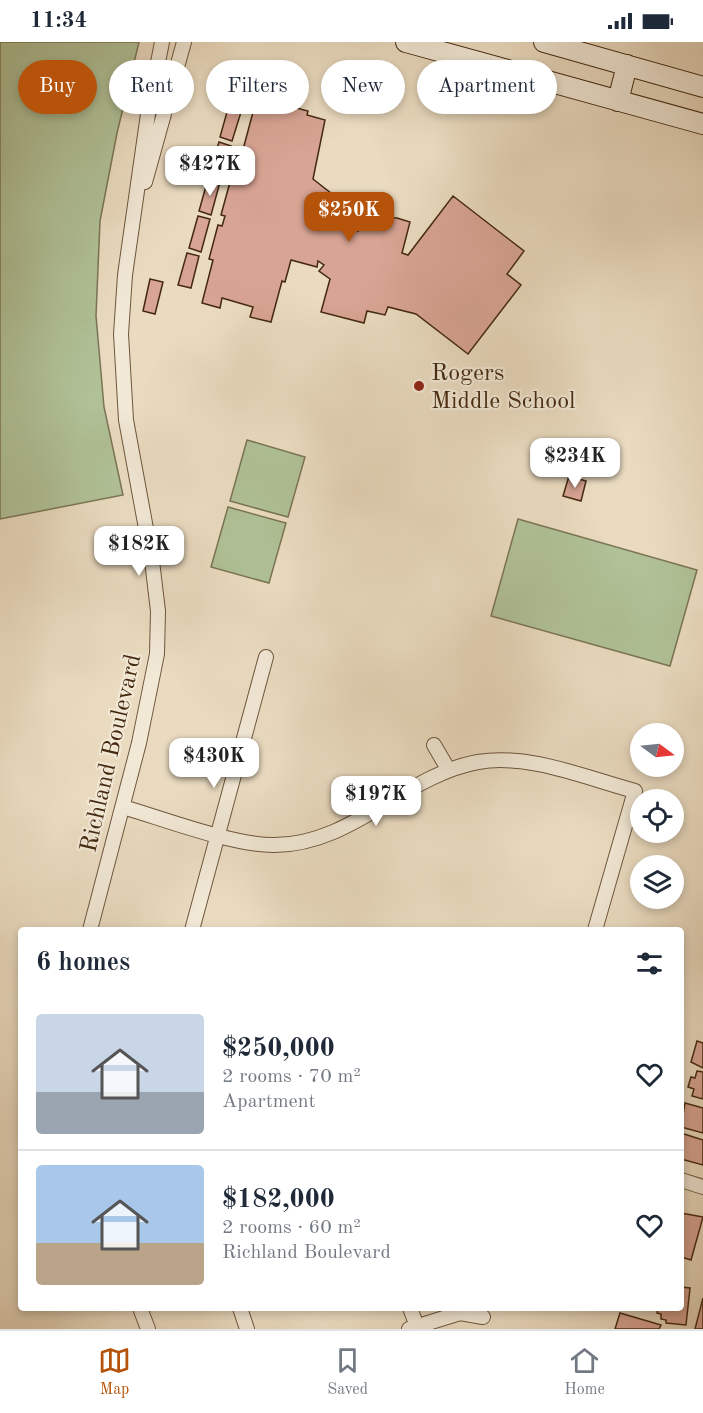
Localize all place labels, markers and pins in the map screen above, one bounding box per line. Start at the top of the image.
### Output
pin: $427K [168,146,252,197]
pin: $250K [307,192,391,243]
place label: Rogers Middle School [431,362,576,414]
marker: Rogers Middle School [412,379,426,393]
pin: $234K [533,438,617,489]
pin: $182K [97,526,181,577]
pin: $430K [172,738,256,789]
pin: $197K [334,776,418,827]

